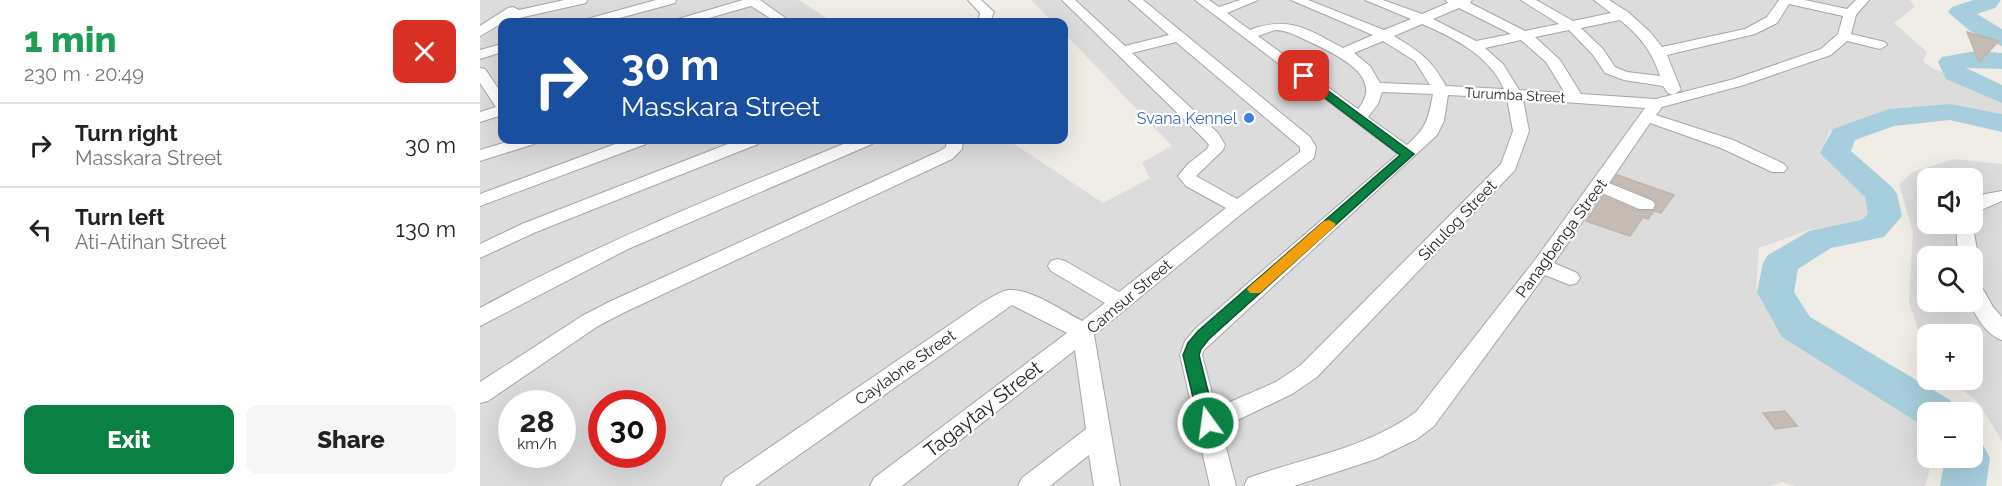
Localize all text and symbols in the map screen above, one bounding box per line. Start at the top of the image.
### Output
text: 1 min [24,18,116,60]
button: close [393,20,456,83]
text: 30 m [621,41,719,90]
icon: right [522,42,600,120]
pin [1278,50,1329,101]
icon: arrive [1287,59,1320,92]
text: 230 m · 20:49 [24,62,144,86]
street label: Turumba Street [1464,84,1566,106]
text: Masskara Street [621,91,820,122]
place label: Svana Kennel [1137,109,1238,128]
marker: Svana Kennel [1242,111,1256,125]
text: Turn right [75,120,178,146]
icon: right [24,129,57,162]
text: 30 m [405,132,456,158]
text: Masskara Street [75,146,223,170]
map controls [1917,168,1983,468]
button: sound [1917,168,1983,234]
street label: Panagbenga Street [1512,175,1611,301]
street label: Sinulog Street [1414,176,1501,264]
text: Turn left [75,204,165,230]
icon: left [24,213,57,246]
text: 130 m [396,216,456,242]
text: Ati-Atihan Street [75,230,226,254]
button: search [1917,246,1983,312]
street label: Camsur Street [1083,255,1176,338]
button: + [1917,324,1983,390]
street label: Caylabne Street [851,325,960,409]
street label: Tagaytay Street [919,355,1047,462]
speed limit sign: 30 [588,390,666,468]
position arrow [1176,391,1240,455]
button: − [1917,402,1983,468]
text: 28 [519,404,555,439]
button: Exit [24,405,234,474]
button: Share [246,405,456,474]
text: km/h [517,435,557,453]

